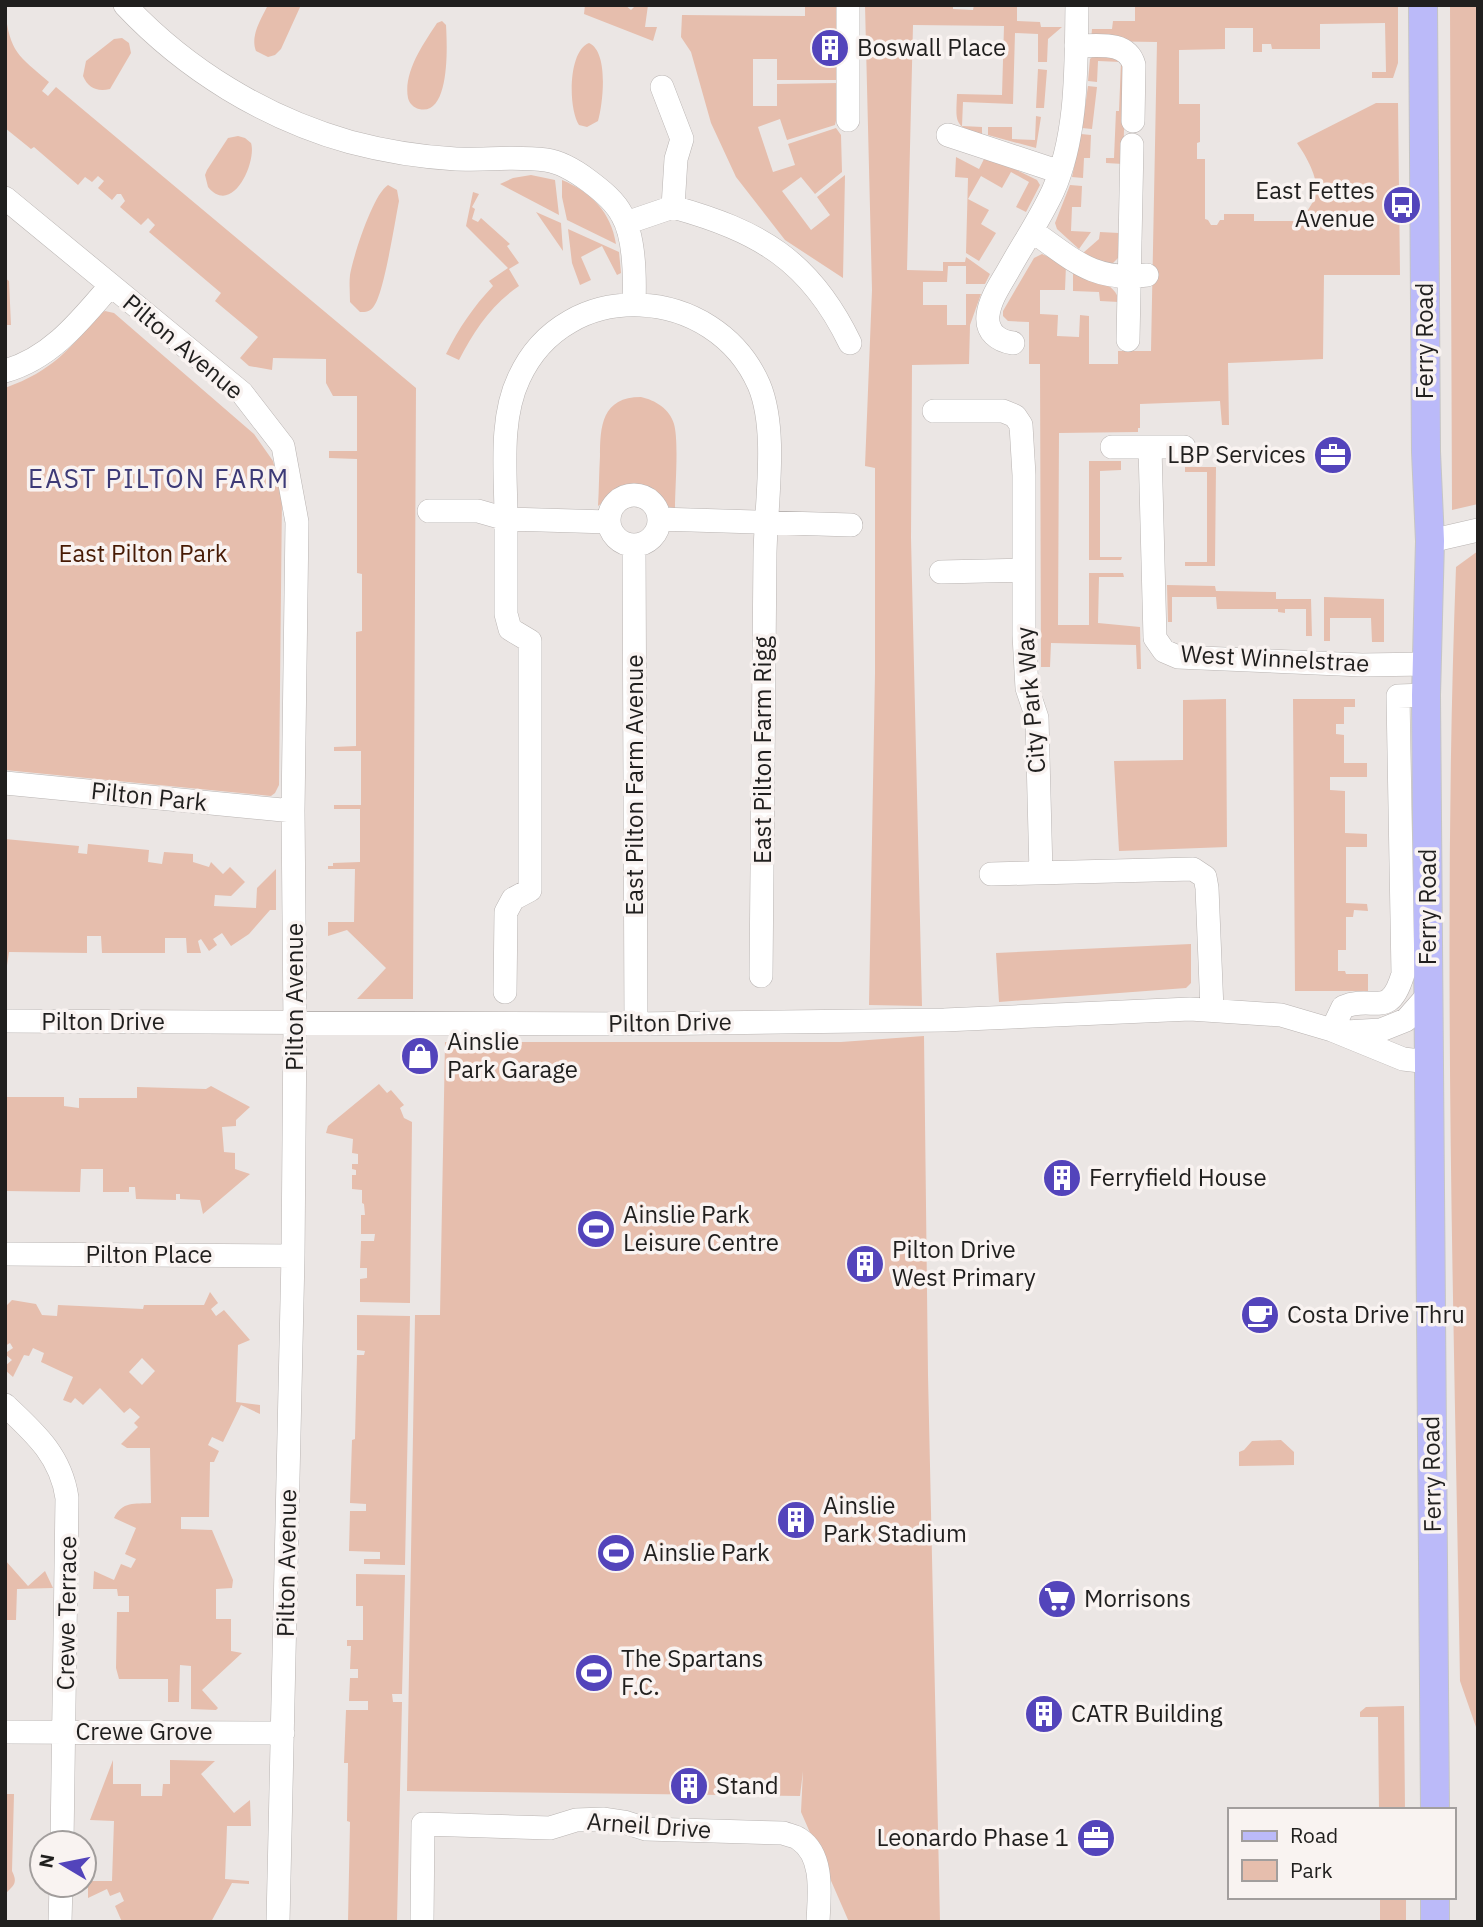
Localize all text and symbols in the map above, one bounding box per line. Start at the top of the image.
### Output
building icon: Boswall Place [809,27,851,69]
place label: Boswall Place [857,31,1006,63]
place label: East Fettes Avenue [1255,174,1375,234]
bus stop icon: East Fettes Avenue [1381,184,1423,226]
street label: Ferry Road [1408,283,1440,399]
street label: Pilton Avenue [117,286,251,406]
office icon: LBP Services [1312,434,1354,476]
place label: LBP Services [1167,438,1306,470]
district label: EAST PILTON FARM [28,461,290,495]
park label: East Pilton Park [58,537,228,569]
street label: City Park Way [1008,625,1052,775]
street label: East Pilton Farm Rigg [746,636,778,864]
street label: West Winnelstrae [1180,637,1370,679]
street label: East Pilton Farm Avenue [618,654,650,916]
street label: Pilton Park [89,774,209,818]
street label: Ferry Road [1411,849,1443,965]
street label: Pilton Avenue [278,923,310,1071]
street label: Pilton Drive [41,1005,165,1037]
street label: Pilton Drive [608,1005,732,1039]
place label: Ainslie Park Garage [447,1025,578,1085]
shop icon: Ainslie Park Garage [399,1035,441,1077]
building icon: Ferryfield House [1041,1157,1083,1199]
place label: Ferryfield House [1089,1161,1267,1193]
place label: Ainslie Park Leisure Centre [623,1198,779,1258]
sports icon: Ainslie Park Leisure Centre [575,1208,617,1250]
place label: Pilton Drive West Primary [892,1233,1036,1293]
street label: Pilton Place [85,1238,213,1270]
building icon: Pilton Drive West Primary [844,1243,886,1285]
cafe icon: Costa Drive Thru [1239,1294,1281,1336]
place label: Costa Drive Thru [1287,1298,1465,1330]
street label: Ferry Road [1414,1415,1448,1533]
street label: Pilton Avenue [269,1489,303,1637]
place label: Ainslie Park Stadium [823,1489,967,1549]
building icon: Ainslie Park Stadium [775,1499,817,1541]
sports icon: Ainslie Park [595,1532,637,1574]
street label: Crewe Terrace [49,1535,83,1691]
place label: Ainslie Park [643,1536,770,1568]
supermarket icon: Morrisons [1036,1578,1078,1620]
place label: Morrisons [1084,1582,1191,1614]
place label: The Spartans F.C. [621,1642,763,1702]
sports icon: The Spartans F.C. [573,1652,615,1694]
building icon: CATR Building [1023,1693,1065,1735]
place label: CATR Building [1071,1697,1223,1729]
street label: Crewe Grove [75,1715,213,1747]
building icon: Stand [668,1765,710,1807]
place label: Stand [716,1769,779,1801]
street label: Arneil Drive [586,1805,712,1845]
legend [1228,1808,1455,1899]
office icon: Leonardo Phase 1 [1075,1817,1117,1859]
place label: Leonardo Phase 1 [877,1821,1069,1853]
text: Road [1290,1821,1338,1849]
north arrow [28,1829,98,1899]
text: N [33,1852,59,1870]
text: Park [1290,1856,1333,1884]

